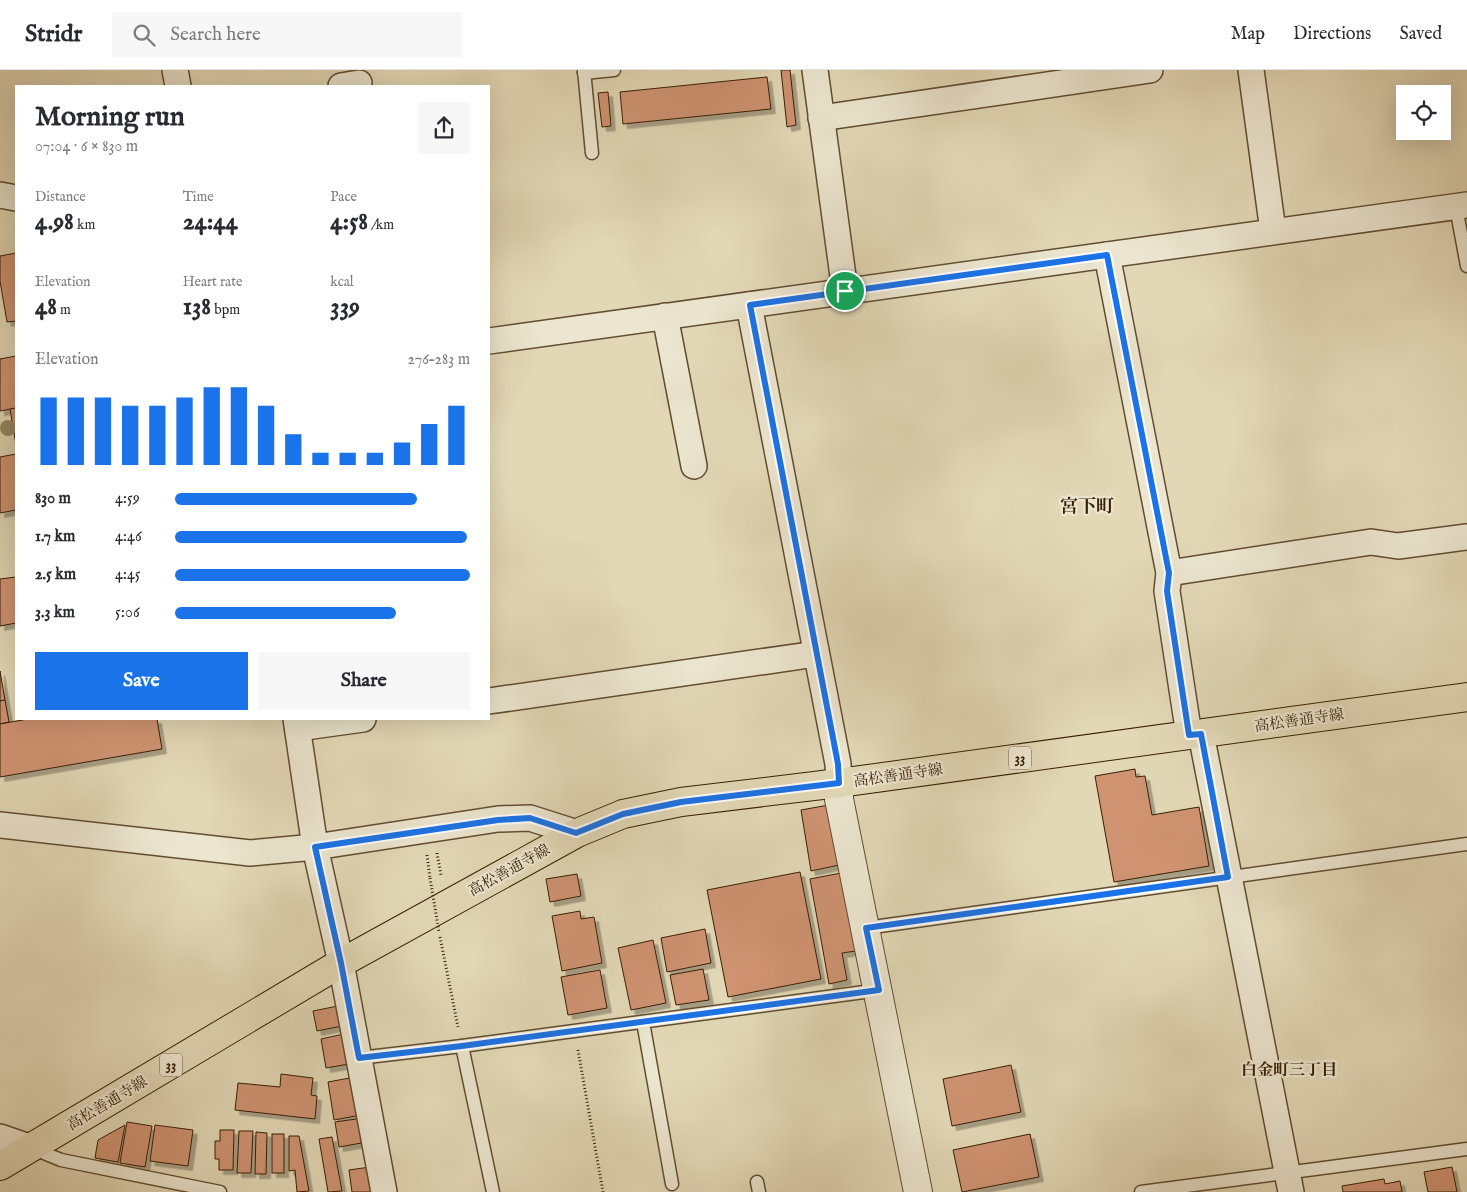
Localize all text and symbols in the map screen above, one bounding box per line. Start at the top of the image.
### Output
search box [112,12,462,57]
text: Stridr [25,19,82,50]
icon: search [130,21,158,49]
text: Search here [170,23,261,47]
text: Map [1231,23,1265,46]
text: Directions [1293,23,1371,46]
text: Saved [1399,23,1442,46]
map controls [1396,85,1451,140]
button: locate [1396,85,1451,140]
text: Morning run [35,100,185,135]
button: share [418,102,470,154]
text: 07:04 · 6 × 830 m [35,137,138,157]
text: Distance [35,188,86,206]
text: Time [183,188,214,206]
text: Pace [330,188,357,206]
text: 4.98 [35,206,74,238]
text: 24:44 [183,206,238,238]
text: 4:58 [330,206,368,238]
text: km [74,216,95,234]
text: /km [368,216,394,234]
pin [824,270,866,312]
text: Elevation [35,273,91,291]
text: Heart rate [183,273,242,291]
text: kcal [330,273,354,291]
icon: arrive [831,277,859,305]
text: 48 [35,291,57,323]
text: 138 [183,291,211,323]
text: 339 [330,291,360,323]
text: m [57,301,71,319]
text: bpm [211,301,240,319]
text: Elevation [35,350,98,370]
text: 276–283 m [407,350,470,370]
text: 830 m [35,489,71,509]
text: 4:59 [115,489,140,509]
district label: 宮下町 [1060,496,1114,519]
text: 1.7 km [35,527,75,547]
text: 4:46 [115,527,142,547]
text: 2.5 km [35,565,76,585]
text: 4:45 [115,565,141,585]
text: 3.3 km [35,603,75,623]
text: 5:06 [115,603,140,623]
button: Save [35,652,248,710]
button: Share [258,652,470,710]
street label: 高松善通寺線 [1253,705,1345,736]
road number: 33 [1009,746,1031,770]
street label: 高松善通寺線 [852,760,944,791]
street label: 高松善通寺線 [465,840,553,901]
road number: 33 [160,1054,182,1076]
district label: 白金町三丁目 [1241,1061,1337,1081]
street label: 高松善通寺線 [64,1072,151,1135]

